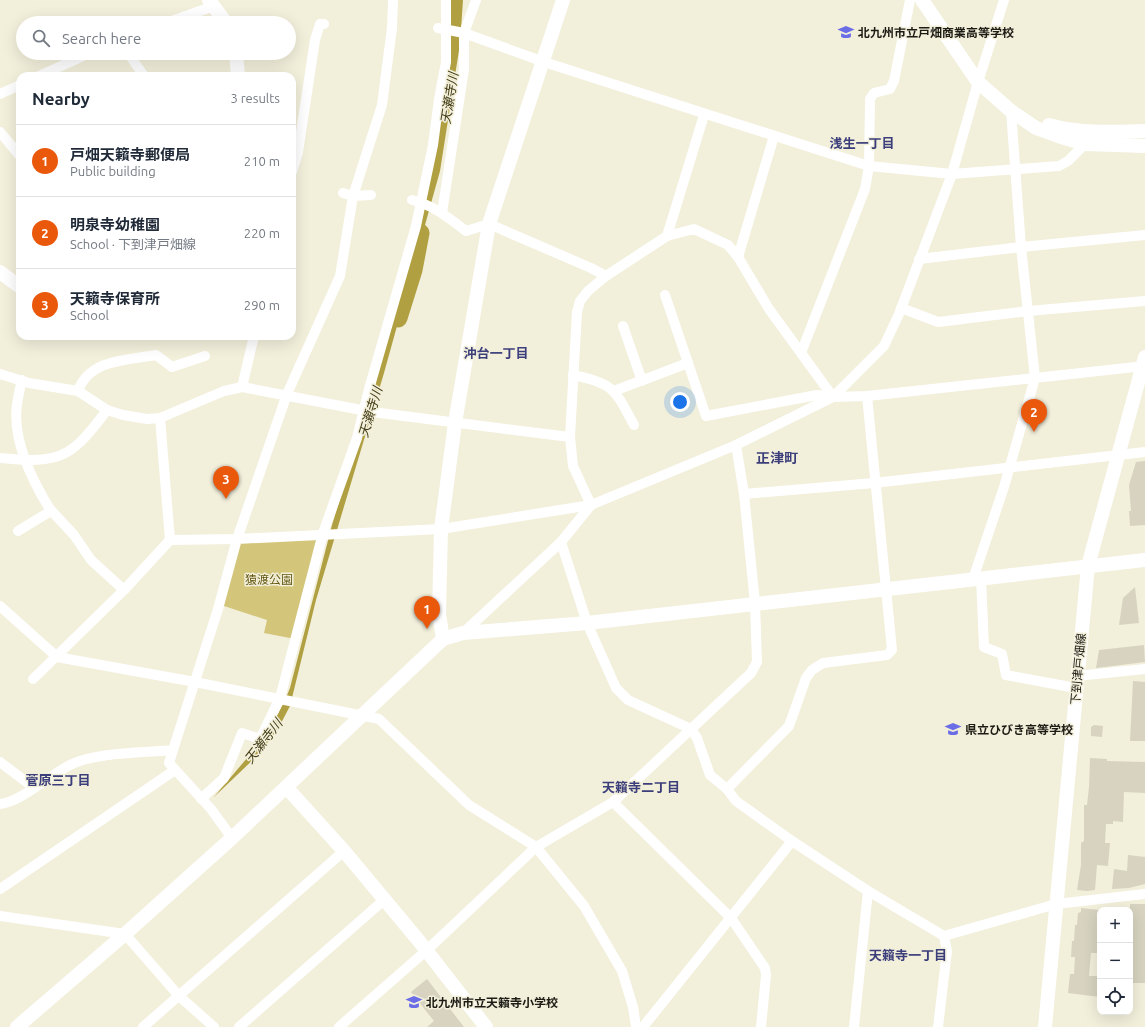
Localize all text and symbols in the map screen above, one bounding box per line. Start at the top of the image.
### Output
search box [16,16,296,60]
school or university icon: 北九州市立戸畑商業高等学校 [837,23,855,41]
place label: 北九州市立戸畑商業高等学校 [858,26,1014,39]
icon: search [30,27,52,49]
text: Search here [62,30,141,47]
water label: 天瀬寺川 [438,69,460,125]
text: Nearby [32,89,90,108]
text: 3 results [230,91,280,105]
district label: 浅生一丁目 [829,136,895,150]
text: 戸畑天籟寺郵便局 [70,146,190,163]
text: 1 [41,154,49,168]
text: 210 m [244,154,280,168]
text: Public building [70,164,156,178]
text: 明泉寺幼稚園 [70,216,160,233]
text: 2 [41,226,49,240]
text: 220 m [244,226,280,240]
text: School · 下到津戸畑線 [70,237,196,251]
text: 天籟寺保育所 [70,290,160,307]
text: 3 [41,298,49,312]
text: 290 m [244,298,280,312]
text: School [70,308,109,322]
district label: 沖台一丁目 [463,346,529,360]
water label: 天瀬寺川 [356,383,385,439]
your location [670,392,690,412]
pin: 2 [1021,399,1047,432]
district label: 正津町 [756,450,798,466]
pin: 3 [213,466,239,499]
park label: 猿渡公園 [245,573,293,586]
pin: 1 [414,596,440,629]
street label: 下到津戸畑線 [1068,633,1088,705]
water label: 天瀬寺川 [241,715,286,766]
school or university icon: 県立ひびき高等学校 [944,720,962,738]
place label: 県立ひびき高等学校 [965,723,1073,736]
district label: 菅原三丁目 [25,773,91,787]
district label: 天籟寺二丁目 [602,780,680,794]
map controls [1097,907,1133,1015]
button: + [1097,907,1133,943]
button: − [1097,943,1133,979]
district label: 天籟寺一丁目 [869,948,947,962]
button: locate [1097,979,1133,1015]
school or university icon: 北九州市立天籟寺小学校 [405,993,423,1011]
place label: 北九州市立天籟寺小学校 [426,996,558,1009]

